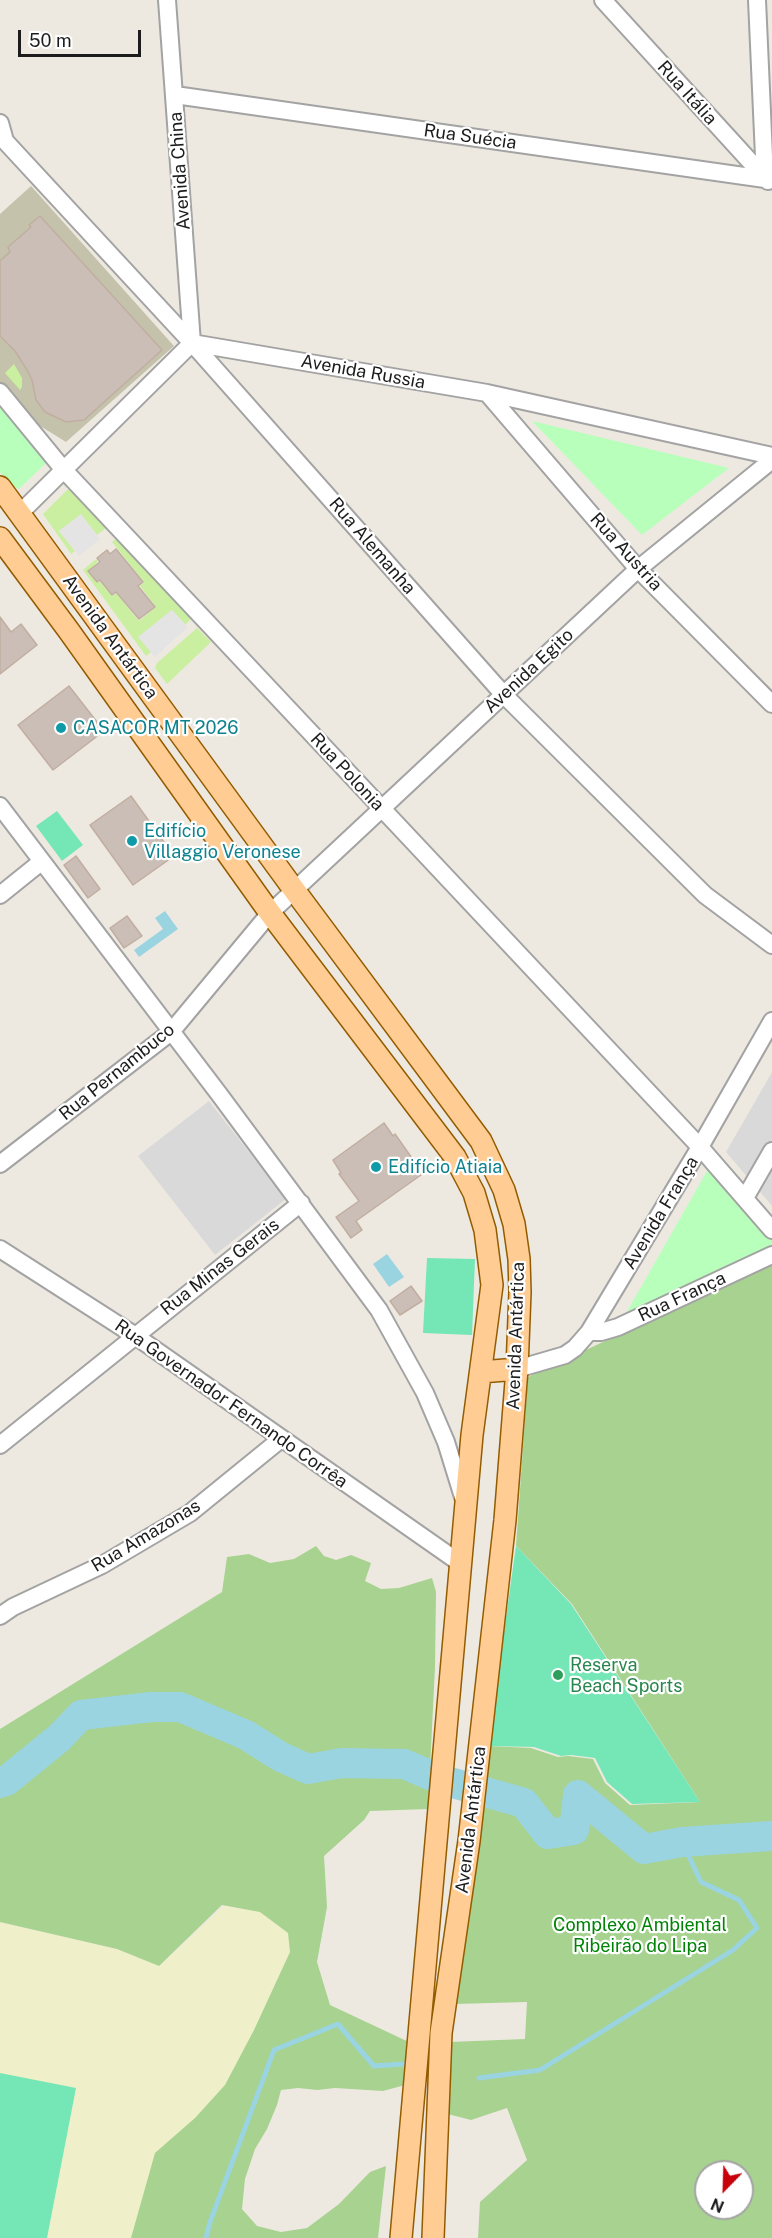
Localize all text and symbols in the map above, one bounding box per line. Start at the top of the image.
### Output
scale bar [21,18,144,56]
text: 50 m [29,30,72,51]
street label: Rua Itália [653,57,721,129]
street label: Avenida China [165,111,195,231]
street label: Rua Suécia [422,120,518,154]
street label: Avenida Russia [299,350,427,394]
street label: Rua Alemanha [324,493,420,599]
street label: Rua Austria [585,509,667,595]
street label: Avenida Antártica [58,571,162,703]
street label: Avenida Egito [480,624,578,718]
place label: CASACOR MT 2026 [73,717,238,739]
marker: CASACOR MT 2026 [54,721,68,735]
street label: Rua Polonia [306,729,388,815]
place label: Edifício Villaggio Veronese [144,820,301,862]
marker: Edifício Villaggio Veronese [125,834,139,848]
street label: Rua Pernambuco [55,1019,179,1125]
street label: Avenida França [619,1153,703,1273]
place label: Edifício Atiaia [388,1156,502,1178]
marker: Edifício Atiaia [369,1160,383,1174]
street label: Rua Minas Gerais [156,1214,284,1320]
street label: Avenida Antártica [503,1262,529,1410]
street label: Rua França [635,1267,729,1327]
street label: Rua Governador Fernando Corrêa [111,1315,351,1493]
street label: Rua Amazonas [88,1495,204,1577]
place label: Reserva Beach Sports [570,1654,682,1696]
marker: Reserva Beach Sports [551,1668,565,1682]
street label: Avenida Antártica [451,1745,491,1895]
park label: Complexo Ambiental Ribeirão do Lipa [553,1914,727,1956]
north arrow [694,2160,754,2220]
text: N [708,2194,727,2216]

